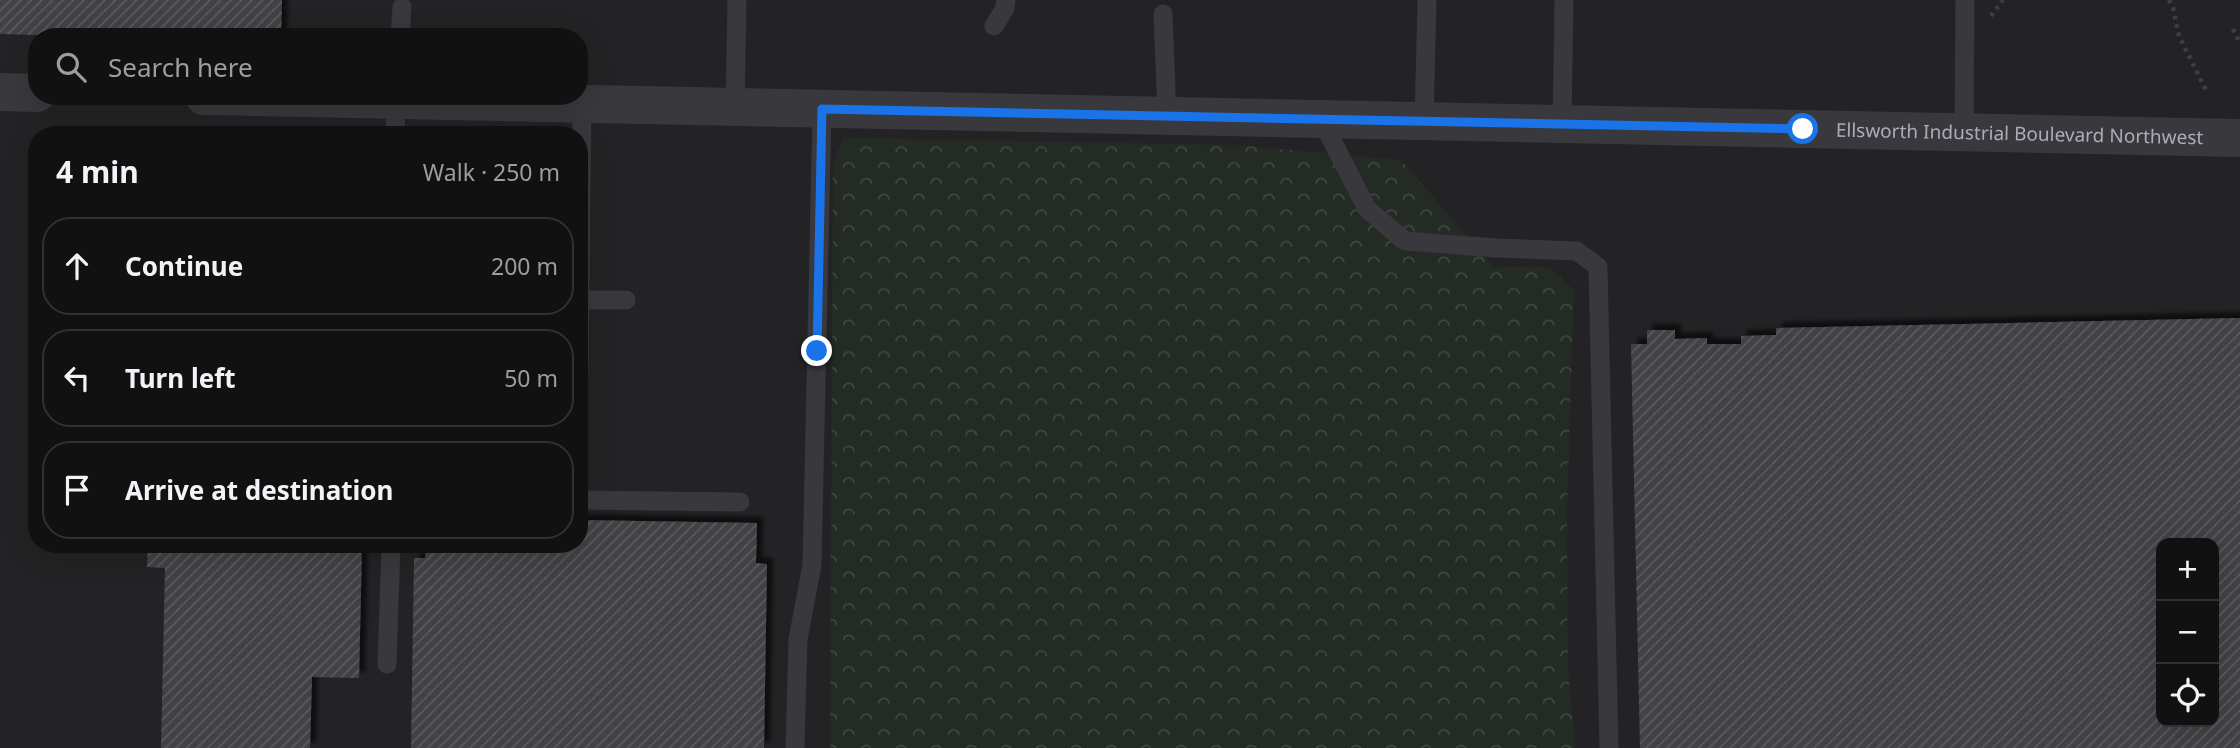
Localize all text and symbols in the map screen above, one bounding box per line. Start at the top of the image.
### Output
search box [28,28,588,105]
icon: search [52,48,90,86]
text: Search here [108,49,253,85]
route start [1787,113,1818,144]
street label: Ellsworth Industrial Boulevard Northwest [1836,117,2204,150]
text: 4 min [56,151,139,192]
text: Walk · 250 m [423,156,560,188]
icon: ahead [58,247,96,285]
text: Continue [125,248,243,284]
text: 200 m [491,250,558,282]
route end [801,335,832,366]
icon: left [58,359,96,397]
text: Turn left [125,360,236,396]
text: 50 m [504,362,558,394]
icon: arrive [58,471,96,509]
text: Arrive at destination [125,472,394,508]
map controls [2156,538,2219,727]
button: + [2156,538,2219,601]
button: − [2156,601,2219,664]
button: locate [2156,664,2219,727]

